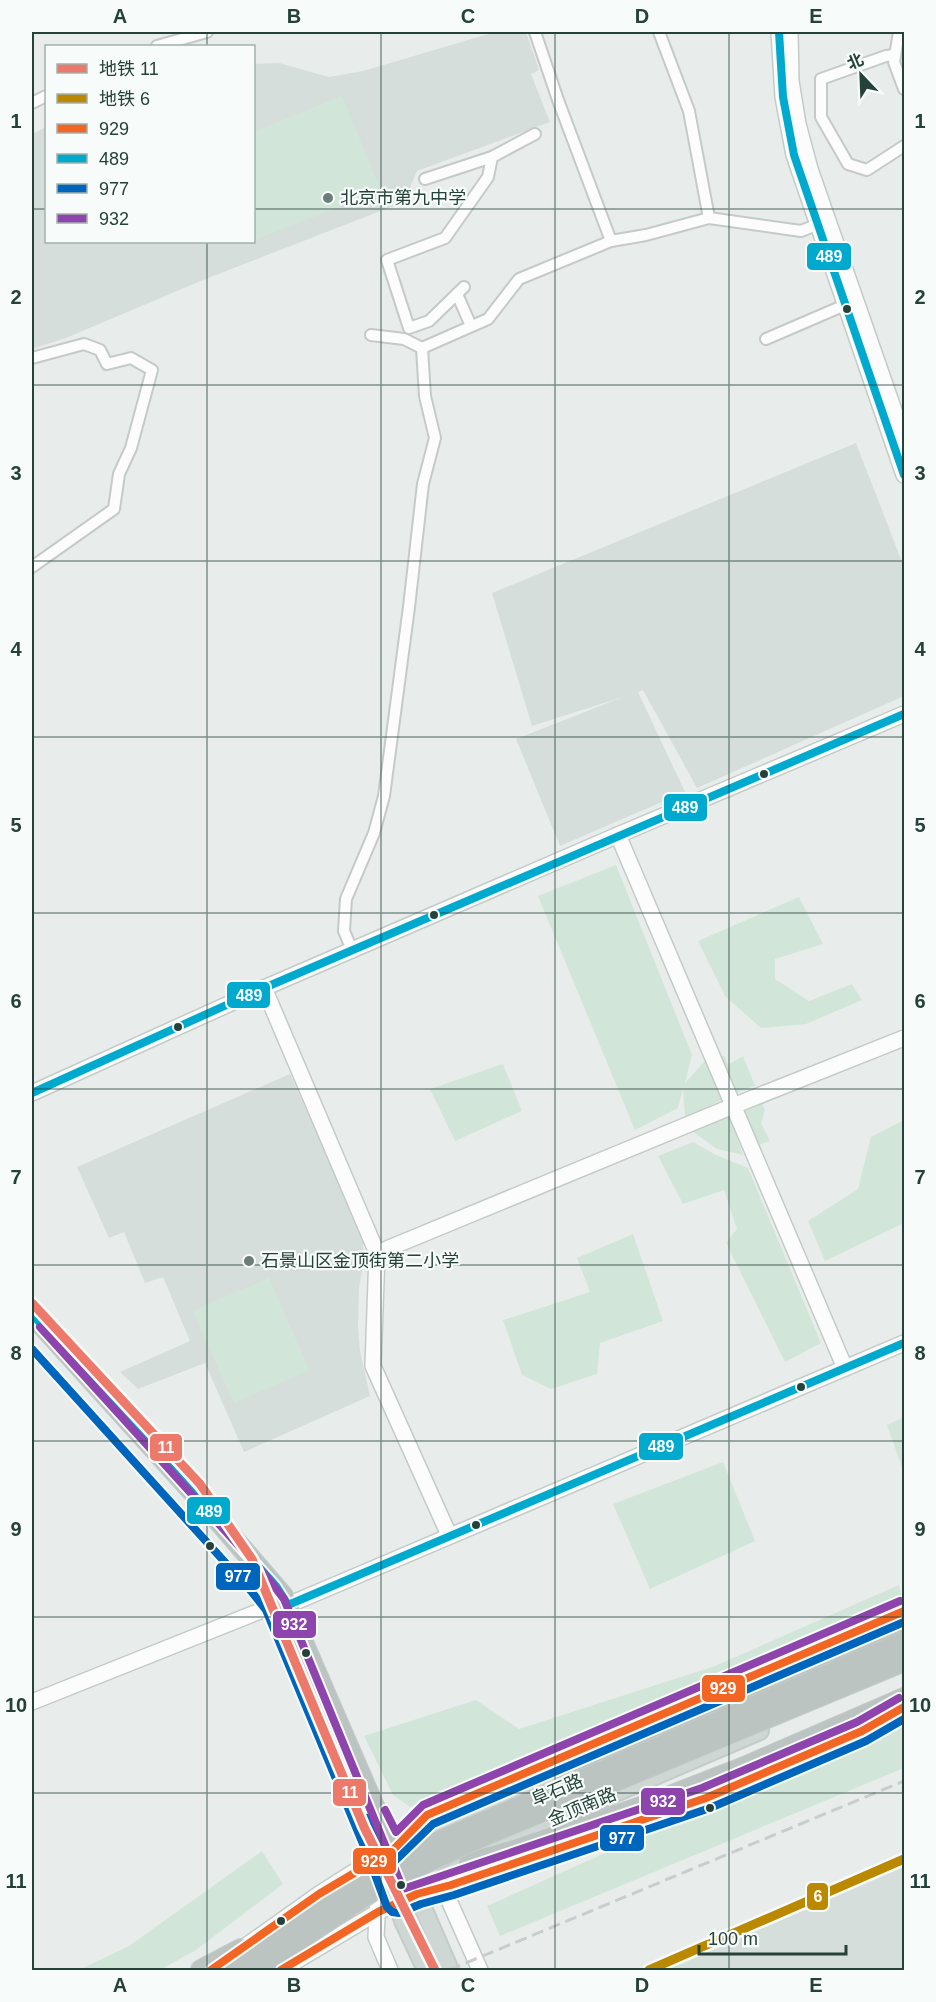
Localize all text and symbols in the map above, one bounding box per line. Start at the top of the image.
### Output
text: A [113,5,127,27]
text: B [287,5,301,27]
text: C [461,5,475,27]
text: D [635,5,649,27]
text: E [809,5,823,27]
legend [45,45,255,243]
north arrow [831,45,891,105]
text: 北 [845,51,866,73]
text: 地铁 11 [99,59,159,79]
text: 地铁 6 [99,89,150,109]
text: 1 [10,110,22,132]
text: 1 [914,110,926,132]
text: 929 [99,119,129,139]
text: 489 [99,149,129,169]
text: 977 [99,179,129,199]
place label: 北京市第九中学 [340,188,466,208]
marker: 北京市第九中学 [321,191,335,205]
text: 932 [99,209,129,229]
line badge: 489 [806,242,852,271]
text: 489 [816,248,842,265]
text: 2 [10,286,22,308]
text: 2 [914,286,926,308]
unlabelled marker [841,303,853,315]
text: 3 [10,462,22,484]
text: 3 [914,462,926,484]
text: 4 [10,638,22,660]
text: 4 [914,638,926,660]
unlabelled marker [758,768,770,780]
line badge: 489 [663,793,708,822]
text: 489 [672,799,698,816]
text: 5 [10,814,22,836]
text: 5 [914,814,926,836]
unlabelled marker [428,909,440,921]
line badge: 489 [226,981,271,1009]
text: 489 [236,987,262,1004]
text: 6 [10,990,22,1012]
text: 6 [914,990,926,1012]
unlabelled marker [172,1021,184,1033]
text: 7 [10,1166,22,1188]
text: 7 [914,1166,926,1188]
place label: 石景山区金顶街第二小学 [261,1251,459,1271]
marker: 石景山区金顶街第二小学 [242,1254,256,1268]
text: 8 [10,1342,22,1364]
text: 8 [914,1342,926,1364]
unlabelled marker [795,1381,807,1393]
line badge: 489 [638,1432,684,1461]
line badge: 11 [149,1433,183,1462]
text: 489 [648,1438,674,1455]
text: 11 [158,1439,175,1456]
line badge: 489 [186,1496,231,1525]
text: 489 [196,1503,222,1520]
text: 9 [10,1518,22,1540]
text: 9 [914,1518,926,1540]
unlabelled marker [470,1519,482,1531]
unlabelled marker [204,1540,216,1552]
line badge: 977 [215,1562,261,1591]
text: 977 [225,1568,251,1585]
line badge: 932 [272,1610,317,1639]
text: 932 [281,1616,307,1633]
unlabelled marker [300,1647,312,1659]
line badge: 929 [701,1674,746,1703]
text: 929 [710,1680,736,1697]
text: 10 [5,1694,27,1716]
text: 10 [909,1694,931,1716]
street label: 阜石路 [528,1770,586,1810]
line badge: 11 [332,1778,367,1807]
text: 11 [342,1784,359,1801]
street label: 金顶南路 [545,1784,619,1830]
line badge: 932 [640,1787,686,1816]
text: 932 [650,1793,676,1810]
unlabelled marker [704,1802,716,1814]
line badge: 977 [599,1824,645,1852]
text: 977 [609,1830,635,1847]
line badge: 929 [352,1847,397,1875]
text: 929 [361,1853,387,1870]
text: 11 [5,1870,27,1892]
text: 11 [909,1870,931,1892]
unlabelled marker [395,1879,407,1891]
line badge: 6 [806,1882,829,1911]
text: 6 [814,1888,823,1905]
unlabelled marker [275,1915,287,1927]
scale bar [699,1918,846,1956]
text: 100 m [708,1929,758,1949]
text: A [113,1974,127,1996]
text: B [287,1974,301,1996]
text: C [461,1974,475,1996]
text: D [635,1974,649,1996]
text: E [809,1974,823,1996]

